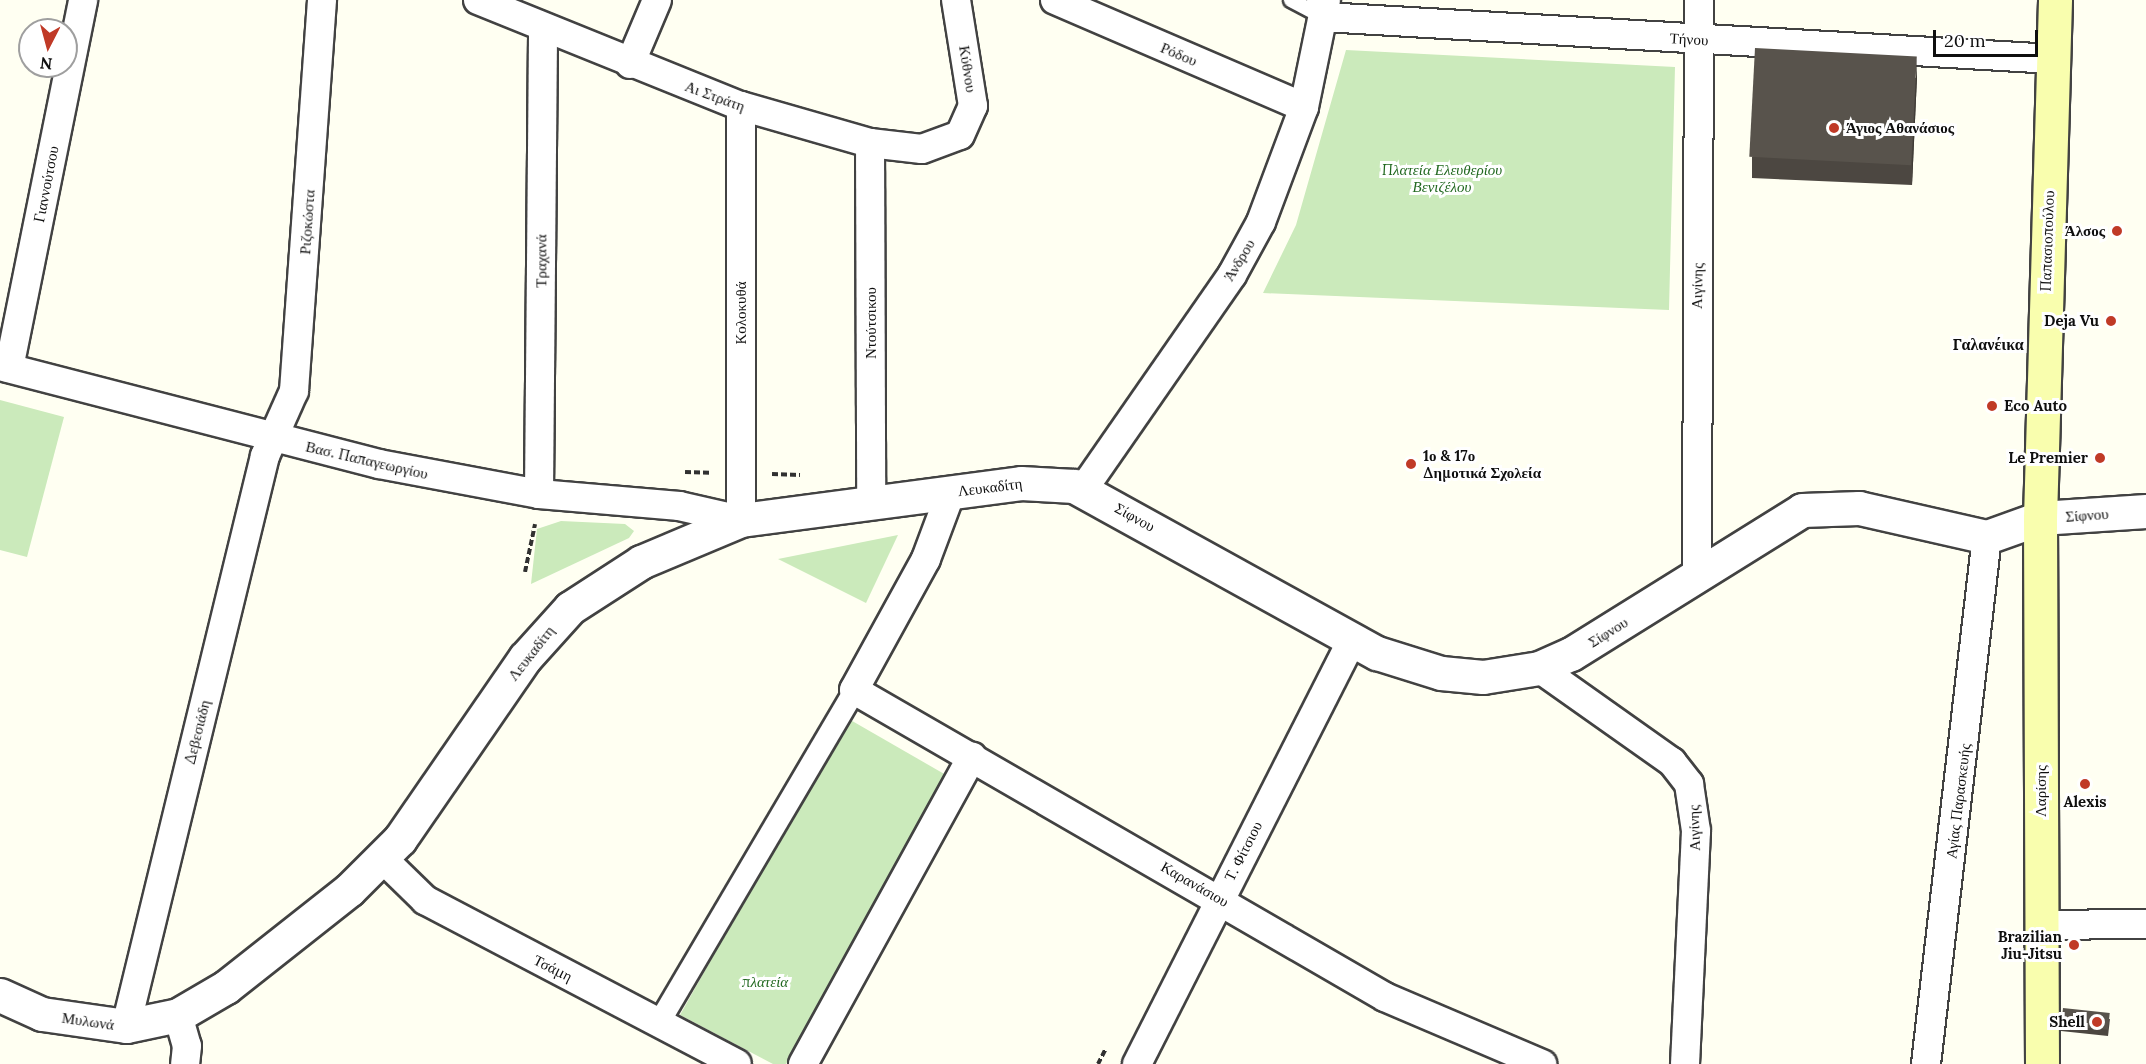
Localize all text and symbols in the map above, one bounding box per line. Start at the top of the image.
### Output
north arrow [18,18,78,78]
scale bar [1936,18,2041,56]
street label: Τήνου [1669,29,1709,49]
text: 20 m [1944,29,1986,52]
street label: Ρόδου [1158,38,1200,70]
street label: Κύθνου [955,44,981,94]
text: N [39,53,54,75]
street label: Αι Στράτη [683,77,747,115]
place label: Άγιος Αθανάσιος [1846,119,1954,137]
marker: Άγιος Αθανάσιος [1827,121,1841,135]
street label: Γιαννούτσου [30,144,62,224]
park label: Πλατεία Ελευθερίου Βενιζέλου [1382,160,1502,195]
street label: Ριζοκώστα [296,189,318,255]
street label: Παπασιοπούλου [2036,190,2058,292]
place label: Άλσος [2065,222,2105,240]
marker: Άλσος [2110,224,2124,238]
street label: Τραχανά [532,234,550,288]
street label: Άνδρου [1219,236,1259,284]
street label: Αιγίνης [1688,263,1706,309]
street label: Κολοκυθά [732,281,750,345]
street label: Ντούτσικου [862,287,880,359]
place label: Deja Vu [2044,312,2099,330]
marker: Deja Vu [2104,314,2118,328]
district label: Γαλανέικα [1952,334,2024,354]
place label: Eco Auto [2004,397,2067,415]
marker: Eco Auto [1985,399,1999,413]
street label: Βασ. Παπαγεωργίου [304,437,430,483]
place label: 1ο & 17ο Δημοτικά Σχολεία [1423,446,1541,481]
place label: Le Premier [2008,449,2088,467]
marker: Le Premier [2093,451,2107,465]
marker: 1ο & 17ο Δημοτικά Σχολεία [1404,457,1418,471]
street label: Λευκαδίτη [957,474,1023,500]
street label: Σίφνου [1112,499,1158,535]
street label: Σίφνου [2065,505,2109,525]
street label: Σίφνου [1585,613,1631,651]
street label: Λευκαδίτη [504,622,558,684]
street label: Δεβεσιάδη [180,698,214,766]
street label: Αγίας Παρασκευής [1942,742,1974,860]
street label: Λαρίσης [2032,765,2050,817]
marker: Alexis [2078,777,2092,791]
place label: Alexis [2063,793,2107,811]
street label: Αιγίνης [1684,805,1704,851]
street label: Τ. Φίτσιου [1220,818,1266,884]
street label: Καρανάσιου [1158,857,1232,911]
place label: Brazilian Jiu-Jitsu [1998,927,2062,962]
marker: Brazilian Jiu-Jitsu [2067,938,2081,952]
street label: Τσάμη [531,951,575,985]
park label: πλατεία [742,973,788,991]
street label: Μυλωνά [61,1008,115,1034]
place label: Shell [2049,1013,2085,1031]
marker: Shell [2090,1015,2104,1029]

